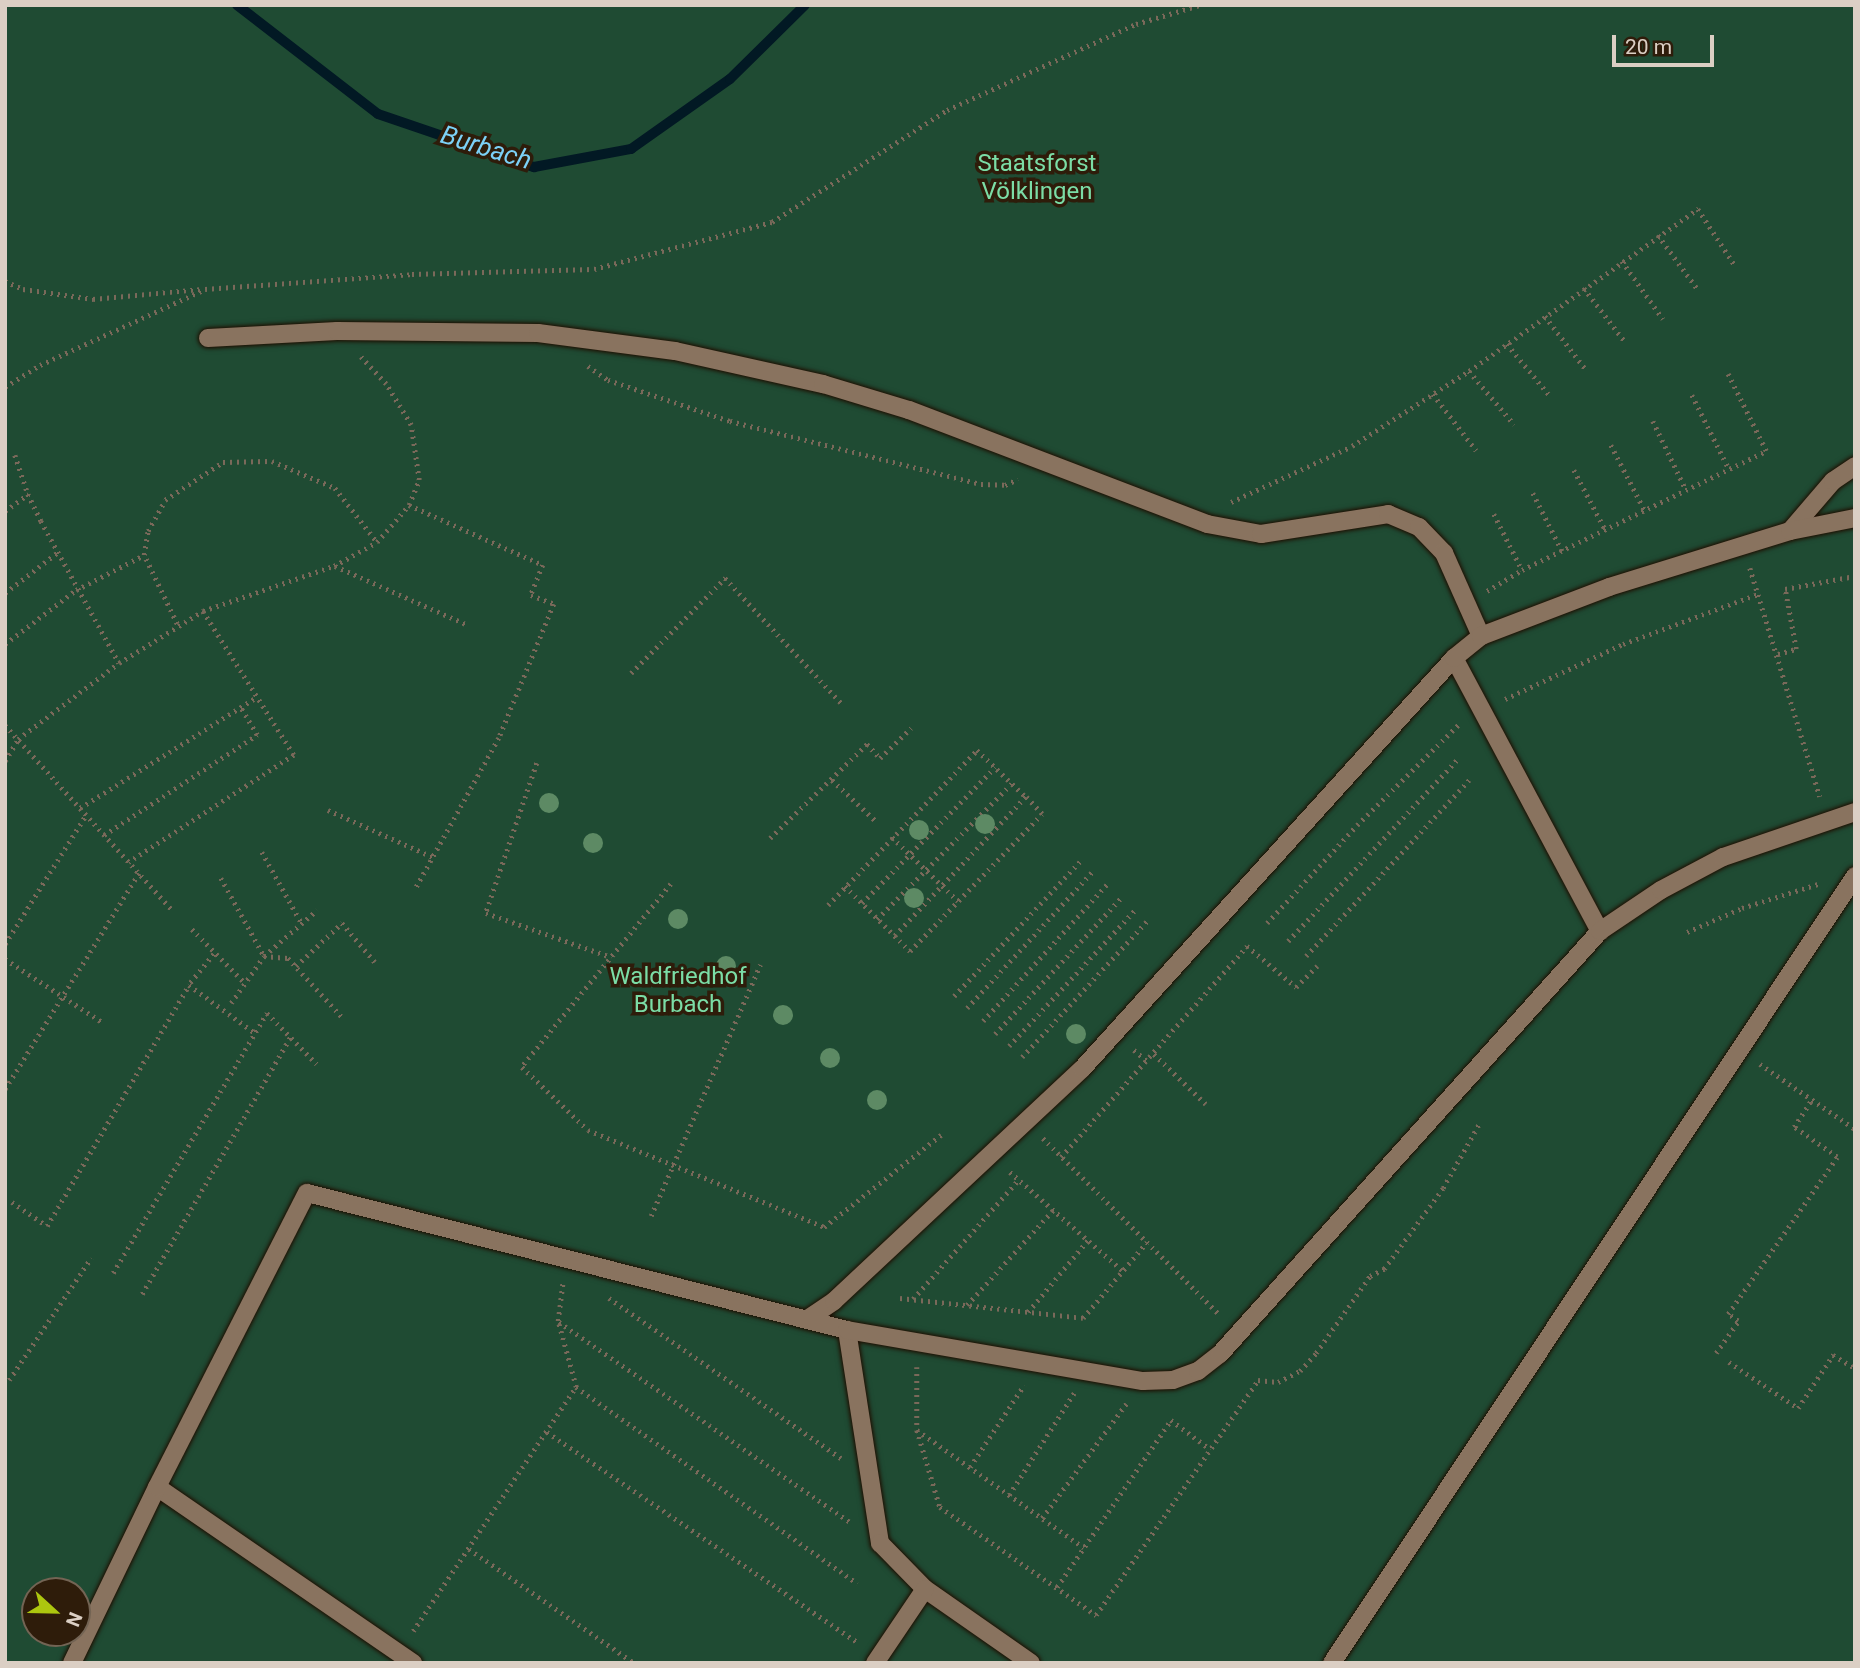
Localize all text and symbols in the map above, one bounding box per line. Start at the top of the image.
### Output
scale bar [1615,21,1716,65]
text: 20 m [1625,35,1672,59]
water label: Burbach [437,119,535,177]
park label: Staatsforst Völklingen [978,150,1096,206]
park label: Waldfriedhof Burbach [609,963,747,1019]
north arrow [21,1577,91,1647]
text: N [61,1609,87,1630]

